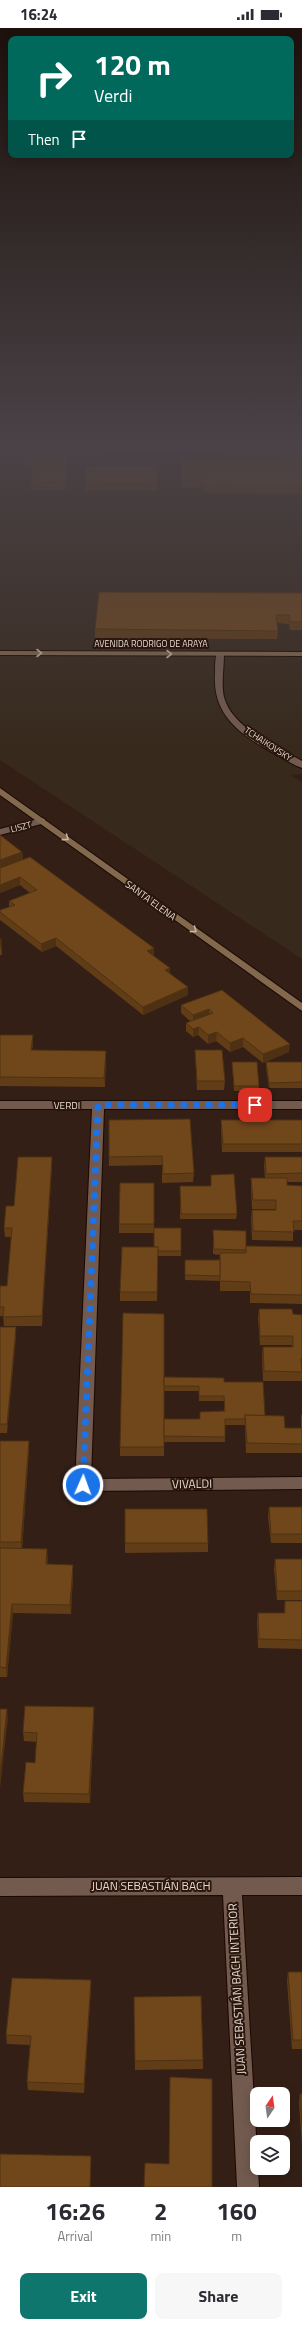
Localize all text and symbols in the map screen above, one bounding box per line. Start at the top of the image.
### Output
text: 16:24 [20,3,57,26]
text: 120 m [94,43,171,86]
icon: right [28,52,80,104]
text: Verdi [94,82,132,109]
text: Then [28,128,60,151]
icon: arrive [68,128,90,150]
street label: AVENIDA RODRIGO DE ARAYA [94,637,208,650]
one-way arrow [36,649,42,657]
one-way arrow [166,650,172,658]
street label: TCHAIKOVSKY [242,723,295,764]
street label: LISZT [9,818,33,835]
one-way arrow [61,833,68,840]
street label: SANTA ELENA [122,877,179,924]
one-way arrow [190,925,197,933]
pin [238,1088,272,1122]
icon: arrive [244,1094,266,1116]
street label: VERDI [54,1098,80,1113]
position arrow [62,1464,104,1506]
street label: VIVALDI [172,1474,212,1493]
street label: JUAN SEBASTIÁN BACH [91,1876,211,1895]
street label: JUAN SEBASTIÁN BACH INTERIOR [223,1903,250,2075]
north arrow [250,2087,290,2127]
map controls [250,2087,290,2175]
button: layers [250,2135,290,2175]
text: 16:26 [45,2193,105,2229]
text: 2 [154,2193,168,2229]
text: 160 [216,2193,257,2229]
text: Arrival [58,2226,93,2246]
text: min [150,2226,171,2246]
text: m [231,2226,242,2246]
button: Exit [20,2273,147,2319]
button: Share [155,2273,282,2319]

